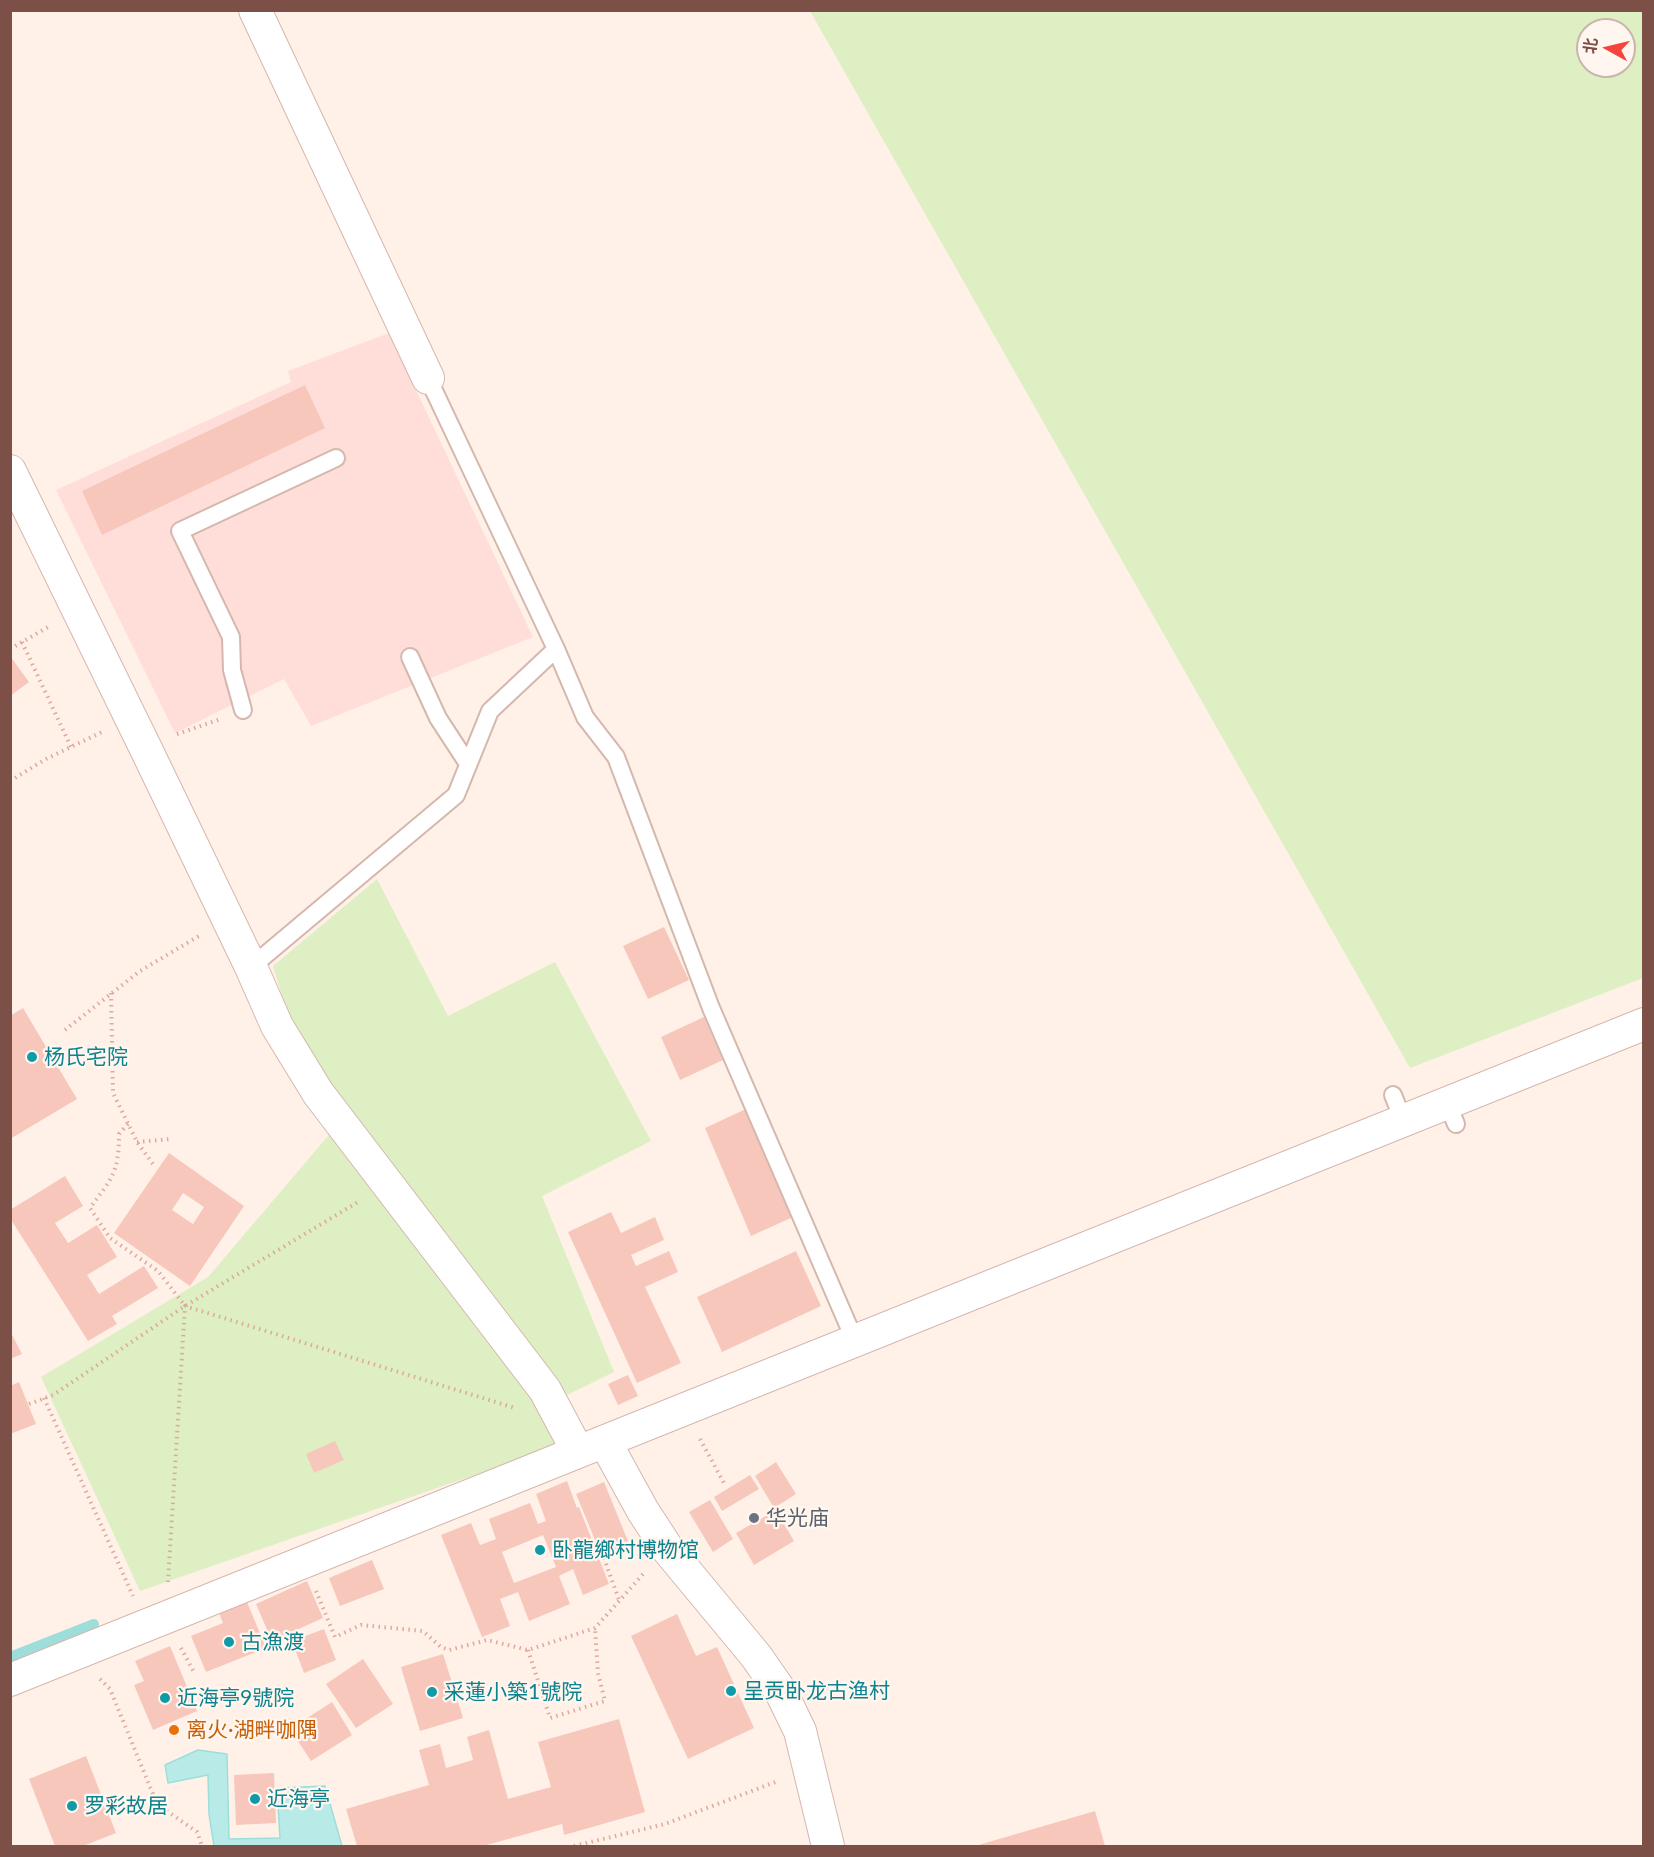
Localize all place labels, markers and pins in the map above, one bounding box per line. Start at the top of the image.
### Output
place label: 杨氏宅院 [44,1044,128,1070]
marker: 杨氏宅院 [25,1050,39,1064]
place label: 华光庙 [766,1505,829,1531]
marker: 华光庙 [747,1511,761,1525]
place label: 卧龍鄉村博物馆 [552,1537,699,1563]
marker: 卧龍鄉村博物馆 [533,1543,547,1557]
place label: 古漁渡 [241,1629,304,1655]
marker: 古漁渡 [222,1635,236,1649]
place label: 呈贡卧龙古渔村 [743,1678,890,1704]
place label: 采蓮小築1號院 [444,1679,582,1705]
marker: 呈贡卧龙古渔村 [724,1684,738,1698]
place label: 近海亭9號院 [177,1685,294,1711]
marker: 采蓮小築1號院 [425,1685,439,1699]
marker: 近海亭9號院 [158,1691,172,1705]
place label: 离火·湖畔咖隅 [186,1717,317,1743]
marker: 离火·湖畔咖隅 [167,1723,181,1737]
place label: 近海亭 [267,1786,330,1812]
marker: 近海亭 [248,1792,262,1806]
place label: 罗彩故居 [84,1793,168,1819]
marker: 罗彩故居 [65,1799,79,1813]

